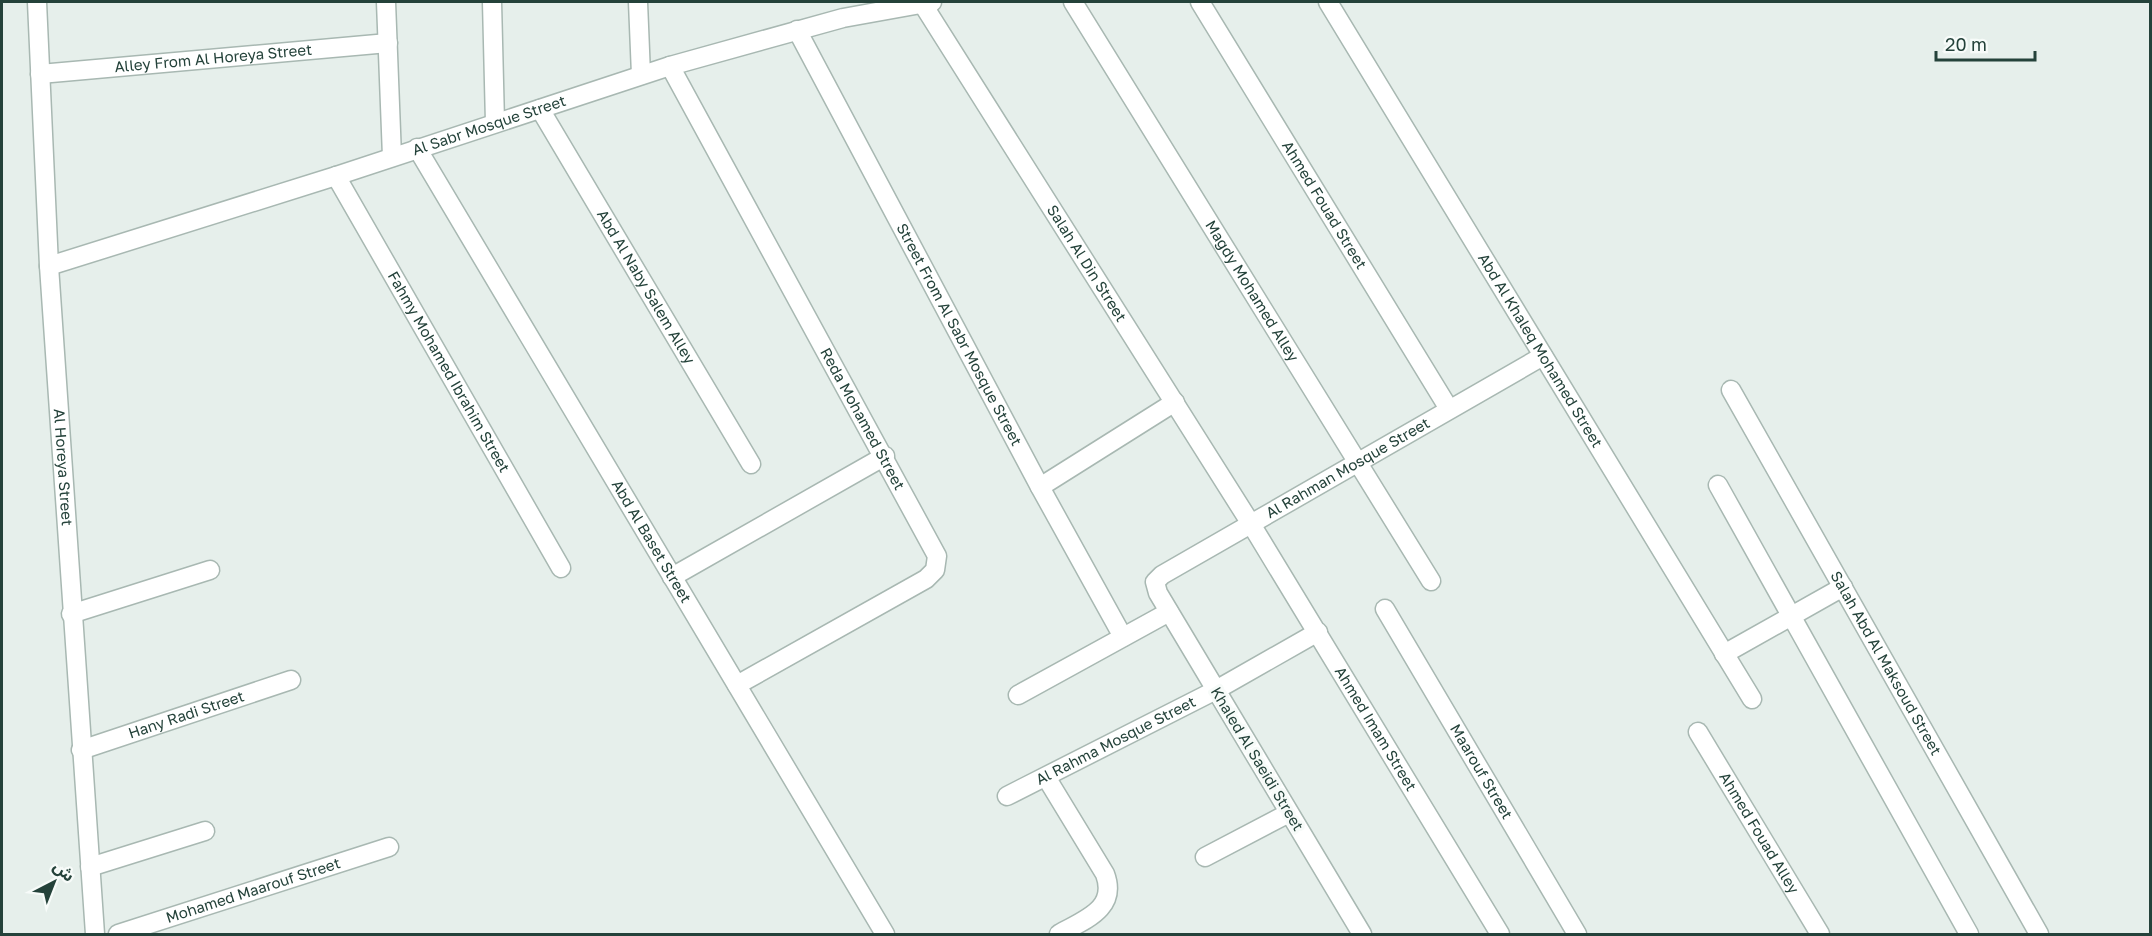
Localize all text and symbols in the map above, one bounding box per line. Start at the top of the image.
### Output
scale bar [1936,24,2035,62]
text: 20 m [1945,33,1987,55]
street label: Alley From Al Horeya Street [114,40,313,75]
street label: Al Sabr Mosque Street [410,91,568,158]
street label: Ahmed Fouad Street [1279,137,1371,272]
street label: Salah Al Din Street [1044,201,1131,325]
street label: Abd Al Naby Salem Alley [594,206,700,367]
street label: Magdy Mohamed Alley [1202,217,1303,365]
street label: Street From Al Sabr Mosque Street [893,220,1026,448]
street label: Abd Al Khaleq Mohamed Street [1475,250,1607,450]
street label: Fahmy Mohamed Ibrahim Street [385,268,514,475]
street label: Reda Mohamed Street [817,344,909,493]
street label: Al Horeya Street [51,408,77,526]
street label: Al Rahman Mosque Street [1262,413,1432,521]
street label: Abd Al Baset Street [609,476,696,606]
street label: Salah Abd Al Maksoud Street [1827,568,1946,758]
street label: Ahmed Imam Street [1332,663,1421,794]
street label: Khaled Al Saeidi Street [1208,683,1308,834]
street label: Hany Radi Street [126,686,246,742]
street label: Al Rahma Mosque Street [1032,692,1198,788]
street label: Maarouf Street [1447,720,1517,822]
street label: Ahmed Fouad Alley [1716,768,1804,897]
north arrow [24,852,84,912]
street label: Mohamed Maarouf Street [164,853,342,926]
text: ش [49,856,79,886]

